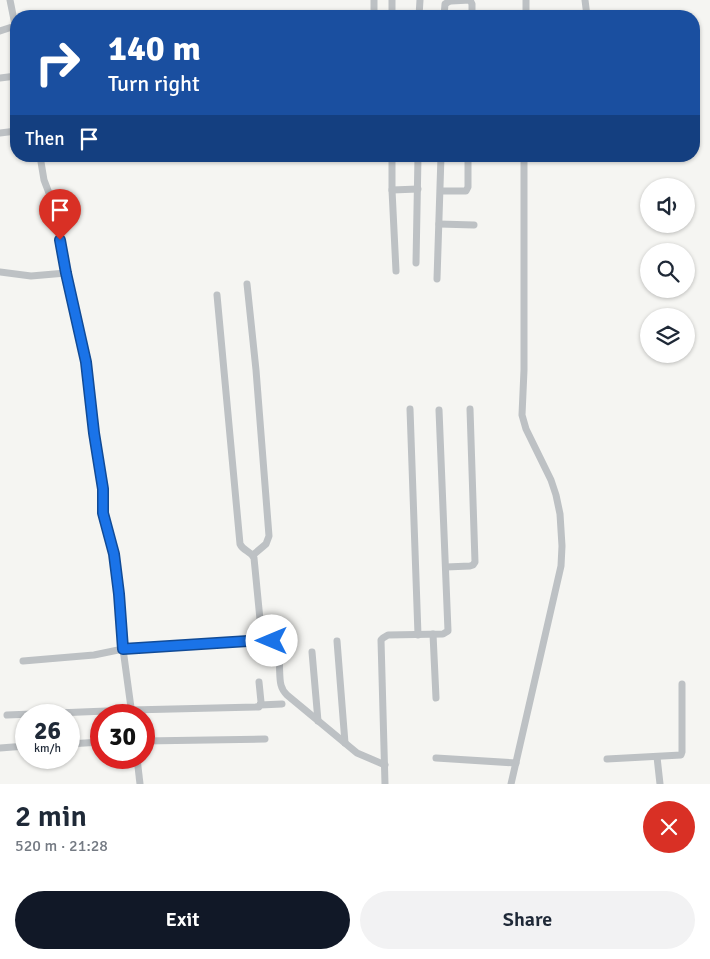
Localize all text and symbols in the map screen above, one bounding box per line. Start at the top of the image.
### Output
text: 140 m [108,27,201,70]
icon: right [25,30,90,95]
text: Turn right [108,70,200,97]
icon: arrive [75,125,103,153]
text: Then [25,127,65,151]
map controls [640,178,695,363]
button: sound [640,178,695,233]
pin [39,189,81,240]
icon: arrive [46,196,74,224]
button: search [640,243,695,298]
button: layers [640,308,695,363]
position arrow [245,614,297,666]
speed limit sign: 30 [90,704,155,769]
text: 26 [34,715,61,746]
text: km/h [34,741,61,756]
text: 2 min [15,798,87,835]
button: close [643,801,695,853]
text: 520 m · 21:28 [15,836,108,856]
button: Exit [15,891,350,949]
button: Share [360,891,695,949]

